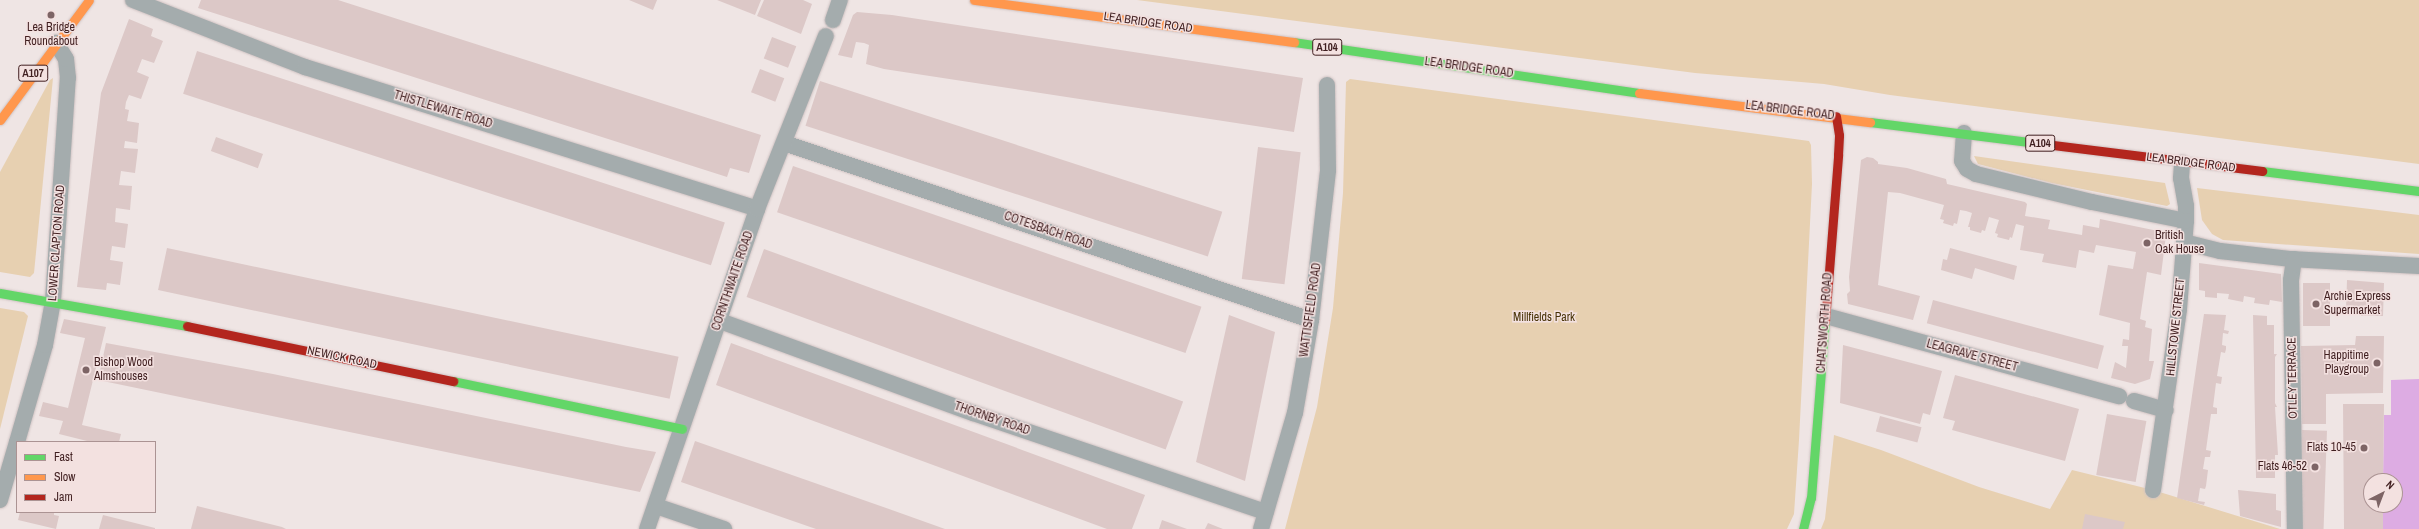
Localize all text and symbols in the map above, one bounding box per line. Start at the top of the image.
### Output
marker: Lea Bridge Roundabout [46,10,56,20]
street label: LEA BRIDGE ROAD [1102,10,1194,36]
place label: Lea Bridge Roundabout [24,21,78,49]
road number: A104 [1312,38,1342,56]
street label: LEA BRIDGE ROAD [1423,55,1515,81]
road number: A107 [18,64,48,82]
street label: THISTLEWAITE ROAD [392,88,494,132]
street label: LEA BRIDGE ROAD [1744,98,1836,124]
road number: A104 [2025,134,2055,152]
street label: LEA BRIDGE ROAD [2145,150,2237,176]
street label: LOWER CLAPTON ROAD [46,184,68,302]
street label: COTESBACH ROAD [1002,209,1094,253]
street label: CORNTHWAITE ROAD [709,229,757,333]
place label: British Oak House [2155,229,2204,257]
marker: British Oak House [2142,238,2152,248]
street label: WATTISFIELD ROAD [1297,262,1325,358]
street label: CHATSWORTH ROAD [1814,272,1836,374]
street label: HILLSTOWE STREET [2164,277,2188,377]
place label: Archie Express Supermarket [2324,290,2391,318]
marker: Archie Express Supermarket [2311,299,2321,309]
park label: Millfields Park [1513,311,1575,325]
street label: LEAGRAVE STREET [1925,337,2019,375]
street label: OTLEY TERRACE [2285,337,2301,419]
street label: NEWICK ROAD [306,344,378,372]
place label: Happitime Playgroup [2324,349,2369,377]
place label: Bishop Wood Almshouses [94,356,153,384]
marker: Happitime Playgroup [2372,358,2382,368]
marker: Bishop Wood Almshouses [81,365,91,375]
street label: THORNBY ROAD [952,399,1032,439]
legend [16,441,156,513]
place label: Flats 10-45 [2307,441,2356,455]
marker: Flats 10-45 [2359,443,2369,453]
text: Fast [54,449,73,465]
place label: Flats 46-52 [2258,460,2307,474]
marker: Flats 46-52 [2310,462,2320,472]
text: Slow [54,469,75,485]
north arrow [2363,473,2403,513]
text: N [2383,477,2397,492]
text: Jam [54,489,73,505]

